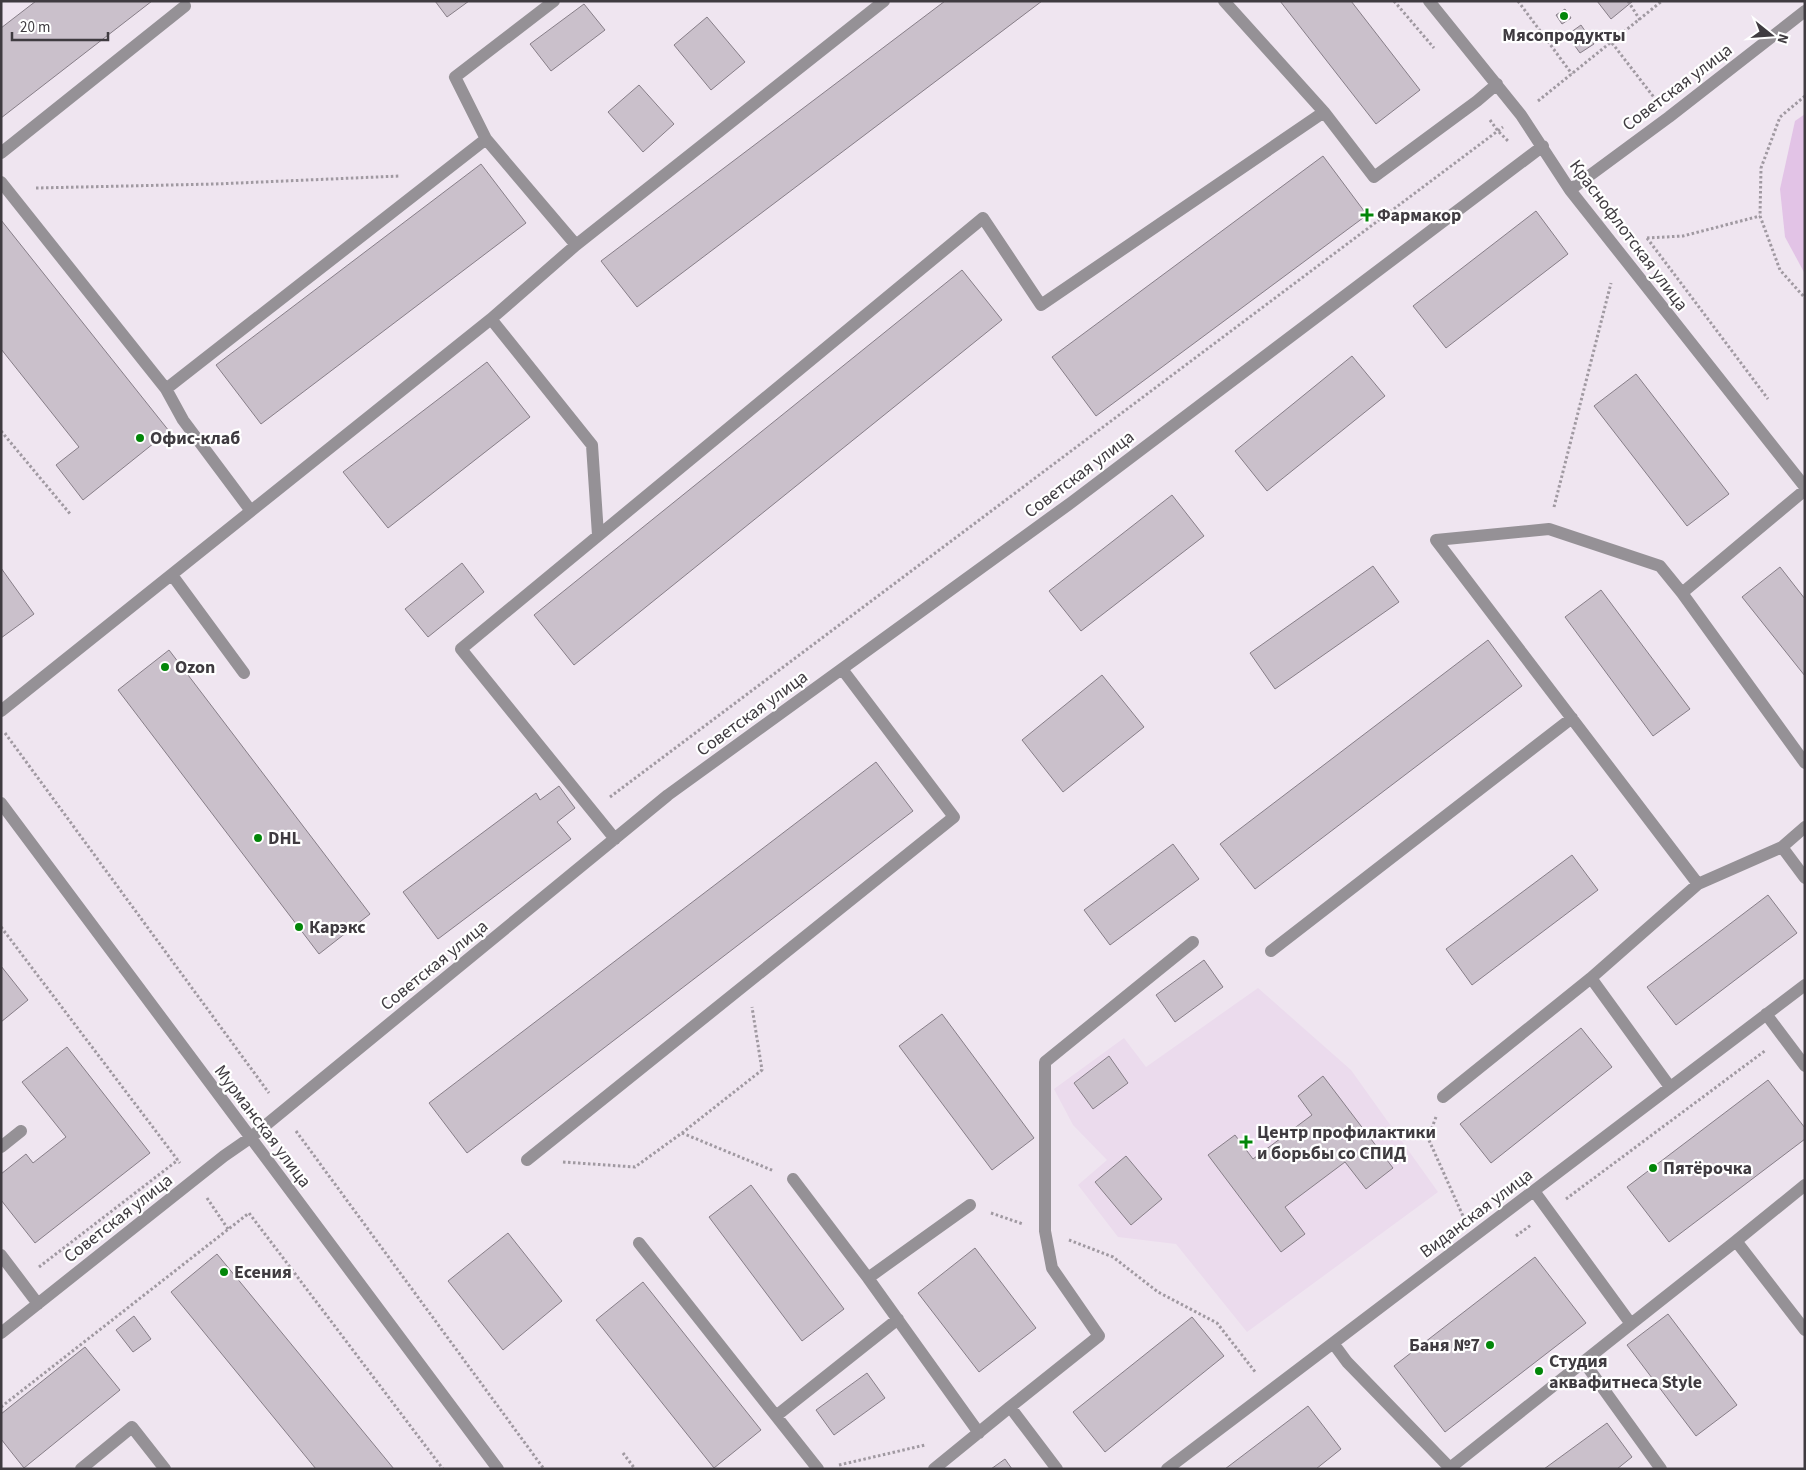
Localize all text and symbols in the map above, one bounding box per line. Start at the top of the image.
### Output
scale bar [12,10,109,42]
marker: Мясопродукты [1558,10,1570,22]
north arrow [1746,10,1796,60]
text: 20 m [20,17,50,38]
place label: Мясопродукты [1502,23,1626,48]
text: N [1772,31,1793,46]
street label: Советская улица [1617,38,1738,137]
street label: Краснофлотская улица [1563,154,1694,316]
place label: Фармакор [1377,203,1461,228]
marker: Фармакор [1361,209,1373,221]
street label: Советская улица [1019,425,1140,524]
place label: Офис-клаб [150,426,240,451]
marker: Офис-клаб [134,432,146,444]
place label: Ozon [175,655,215,680]
marker: Ozon [159,661,171,673]
street label: Советская улица [692,664,813,762]
place label: DHL [268,826,301,851]
marker: DHL [252,832,264,844]
street label: Советская улица [375,914,493,1017]
place label: Карэкс [309,915,366,940]
marker: Карэкс [293,921,305,933]
street label: Мурманская улица [208,1060,317,1193]
place label: Центр профилактики и борьбы со СПИД [1257,1120,1436,1166]
marker: Центр профилактики и борьбы со СПИД [1239,1135,1253,1149]
place label: Пятёрочка [1663,1156,1752,1181]
marker: Пятёрочка [1647,1162,1659,1174]
street label: Виданская улица [1415,1163,1538,1264]
street label: Советская улица [59,1168,178,1269]
place label: Есения [234,1260,292,1285]
marker: Есения [218,1266,230,1278]
place label: Баня №7 [1409,1333,1480,1358]
marker: Баня №7 [1484,1339,1496,1351]
place label: Студия аквафитнеса Style [1549,1349,1702,1395]
marker: Студия аквафитнеса Style [1533,1365,1545,1377]

